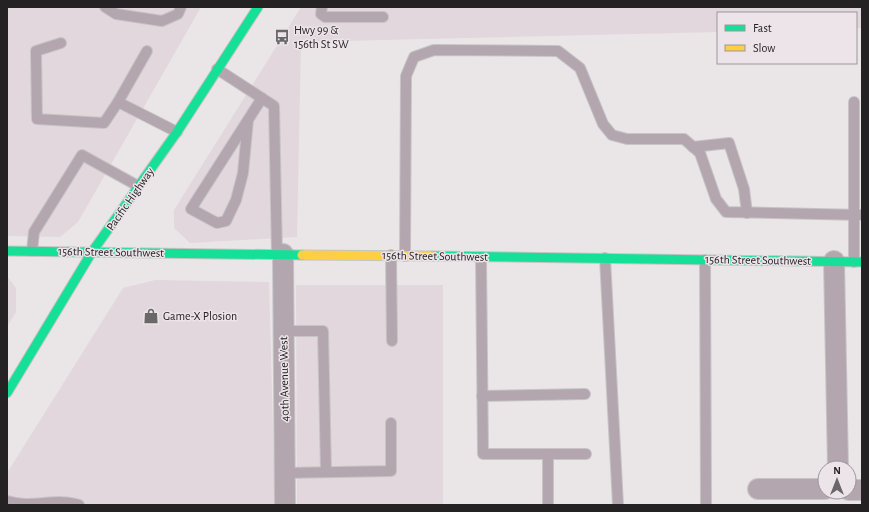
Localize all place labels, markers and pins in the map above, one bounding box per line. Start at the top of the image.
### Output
place label: Hwy 99 & 156th St SW [294,24,349,50]
bus stop icon: Hwy 99 & 156th St SW [273,28,291,46]
shop icon: Game-X Plosion [142,307,160,325]
place label: Game-X Plosion [163,310,237,322]

